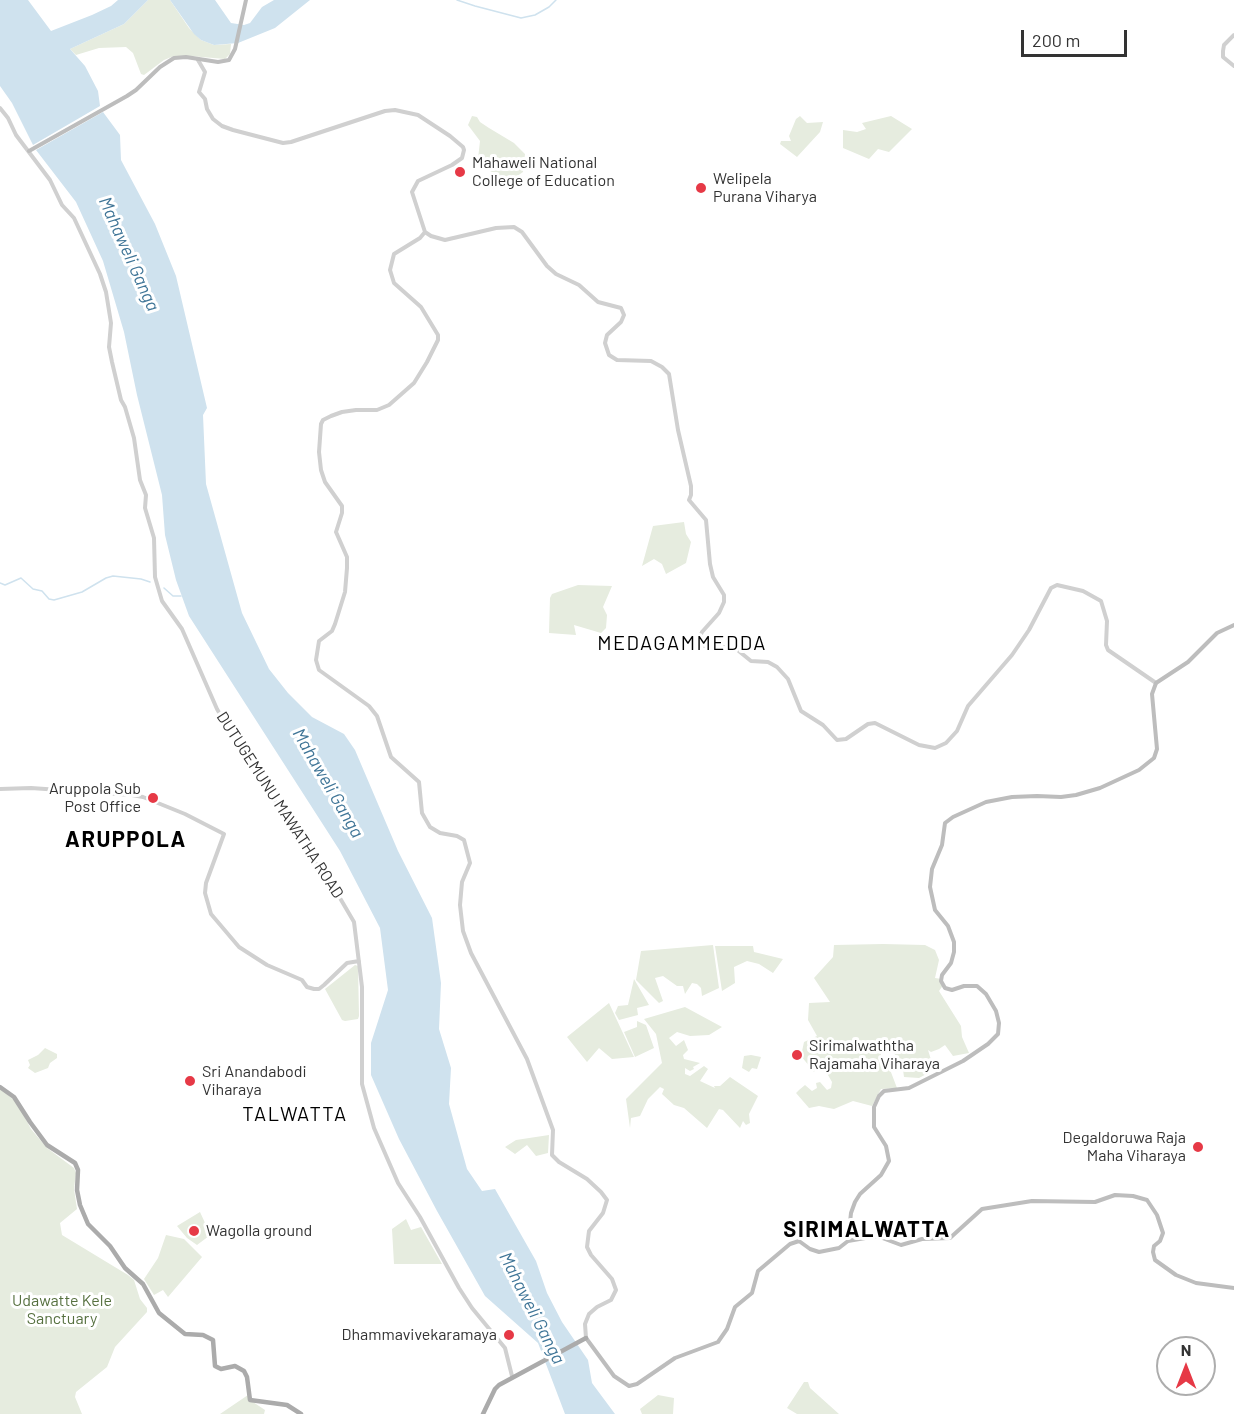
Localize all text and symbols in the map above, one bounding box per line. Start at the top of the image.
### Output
scale bar [1024,18,1130,56]
text: 200 m [1032,29,1080,51]
place label: Mahaweli National College of Education [472,153,615,191]
marker: Mahaweli National College of Education [453,165,467,179]
place label: Welipela Purana Viharya [713,169,817,207]
marker: Welipela Purana Viharya [694,181,708,195]
water label: Mahaweli Ganga [94,193,164,315]
district label: MEDAGAMMEDDA [597,631,767,655]
street label: DUTUGEMUNU MAWATHA ROAD [212,708,348,902]
water label: Mahaweli Ganga [288,724,368,842]
place label: Aruppola Sub Post Office [49,779,141,817]
marker: Aruppola Sub Post Office [146,791,160,805]
district label: ARUPPOLA [65,827,187,853]
place label: Sirimalwaththa Rajamaha Viharaya [809,1036,940,1074]
marker: Sirimalwaththa Rajamaha Viharaya [790,1048,804,1062]
place label: Sri Anandabodi Viharaya [202,1062,307,1100]
marker: Sri Anandabodi Viharaya [183,1074,197,1088]
district label: TALWATTA [242,1102,348,1126]
place label: Degaldoruwa Raja Maha Viharaya [1063,1128,1186,1166]
marker: Degaldoruwa Raja Maha Viharaya [1191,1140,1205,1154]
district label: SIRIMALWATTA [783,1217,951,1243]
place label: Wagolla ground [206,1221,312,1241]
marker: Wagolla ground [187,1224,201,1238]
water label: Mahaweli Ganga [494,1248,570,1368]
park label: Udawatte Kele Sanctuary [12,1291,112,1329]
place label: Dhammavivekaramaya [342,1325,497,1345]
marker: Dhammavivekaramaya [502,1328,516,1342]
north arrow [1156,1336,1216,1396]
text: N [1181,1340,1191,1359]

